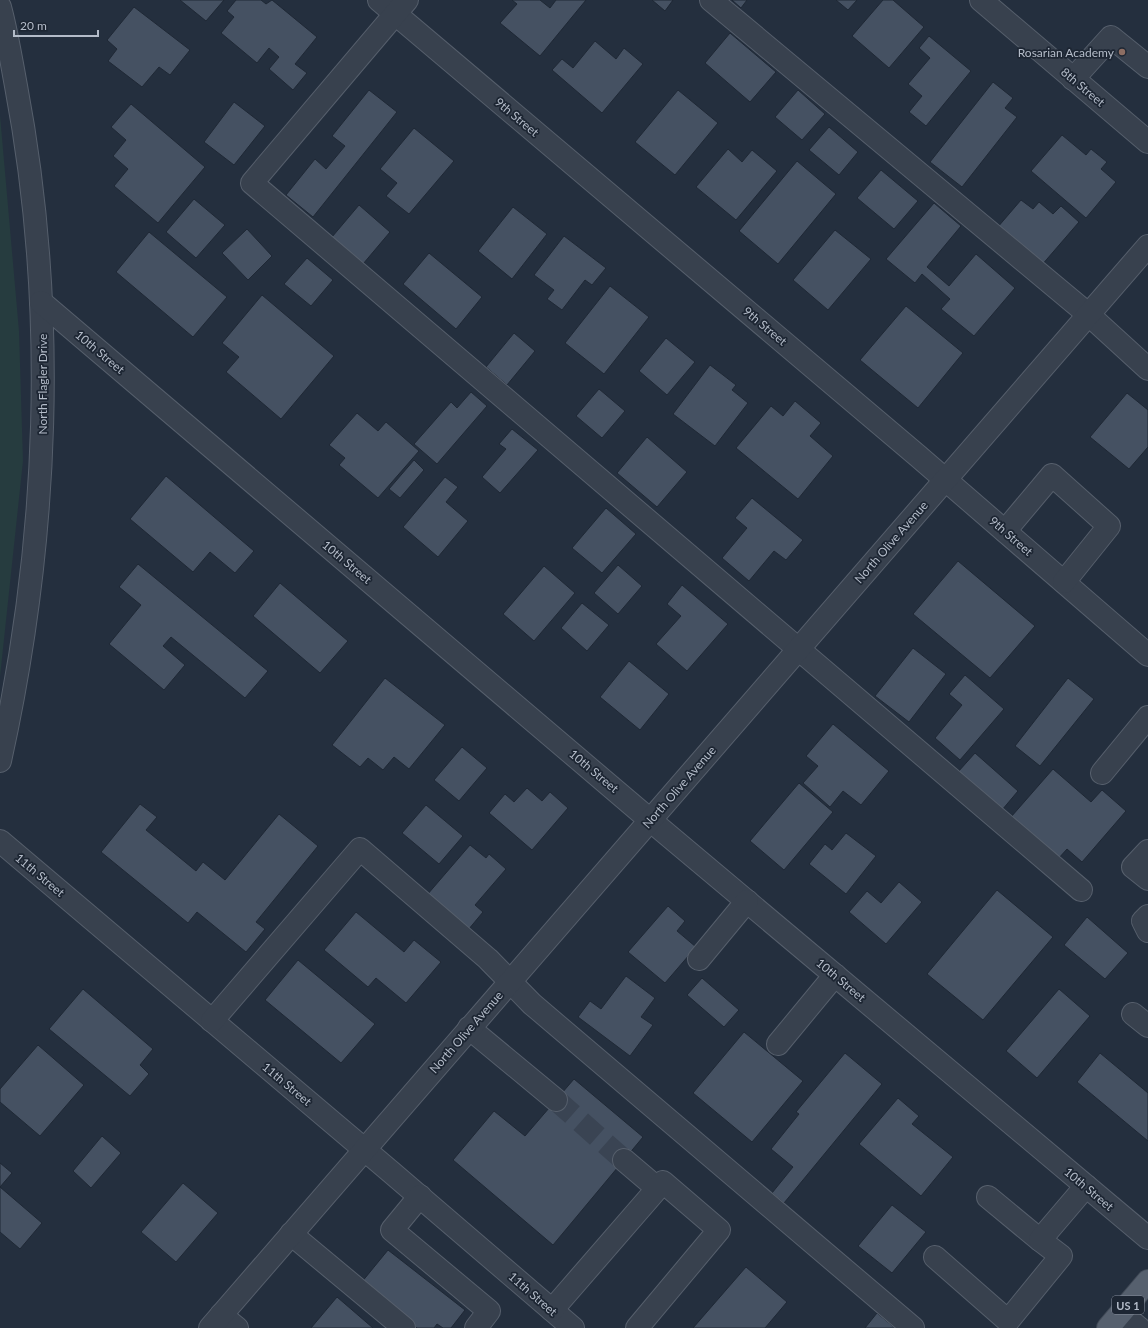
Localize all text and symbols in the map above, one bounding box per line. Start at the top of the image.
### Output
scale bar [14,12,98,38]
text: 20 m [20,18,47,33]
place label: Rosarian Academy [1018,45,1115,60]
marker: Rosarian Academy [1117,47,1127,57]
street label: 8th Street [1058,64,1109,110]
street label: 9th Street [492,94,543,140]
street label: 9th Street [740,303,791,349]
street label: 10th Street [72,327,128,377]
street label: North Flagler Drive [35,334,50,434]
street label: North Olive Avenue [851,498,931,586]
street label: 9th Street [986,513,1036,559]
street label: 10th Street [319,537,375,587]
street label: North Olive Avenue [639,743,719,831]
street label: 10th Street [566,746,622,796]
street label: 11th Street [12,850,68,900]
street label: 10th Street [813,955,869,1005]
street label: North Olive Avenue [426,988,506,1076]
street label: 11th Street [259,1059,315,1109]
street label: 10th Street [1061,1164,1117,1214]
street label: 11th Street [506,1269,561,1320]
road number: US 1 [1112,1296,1144,1314]

